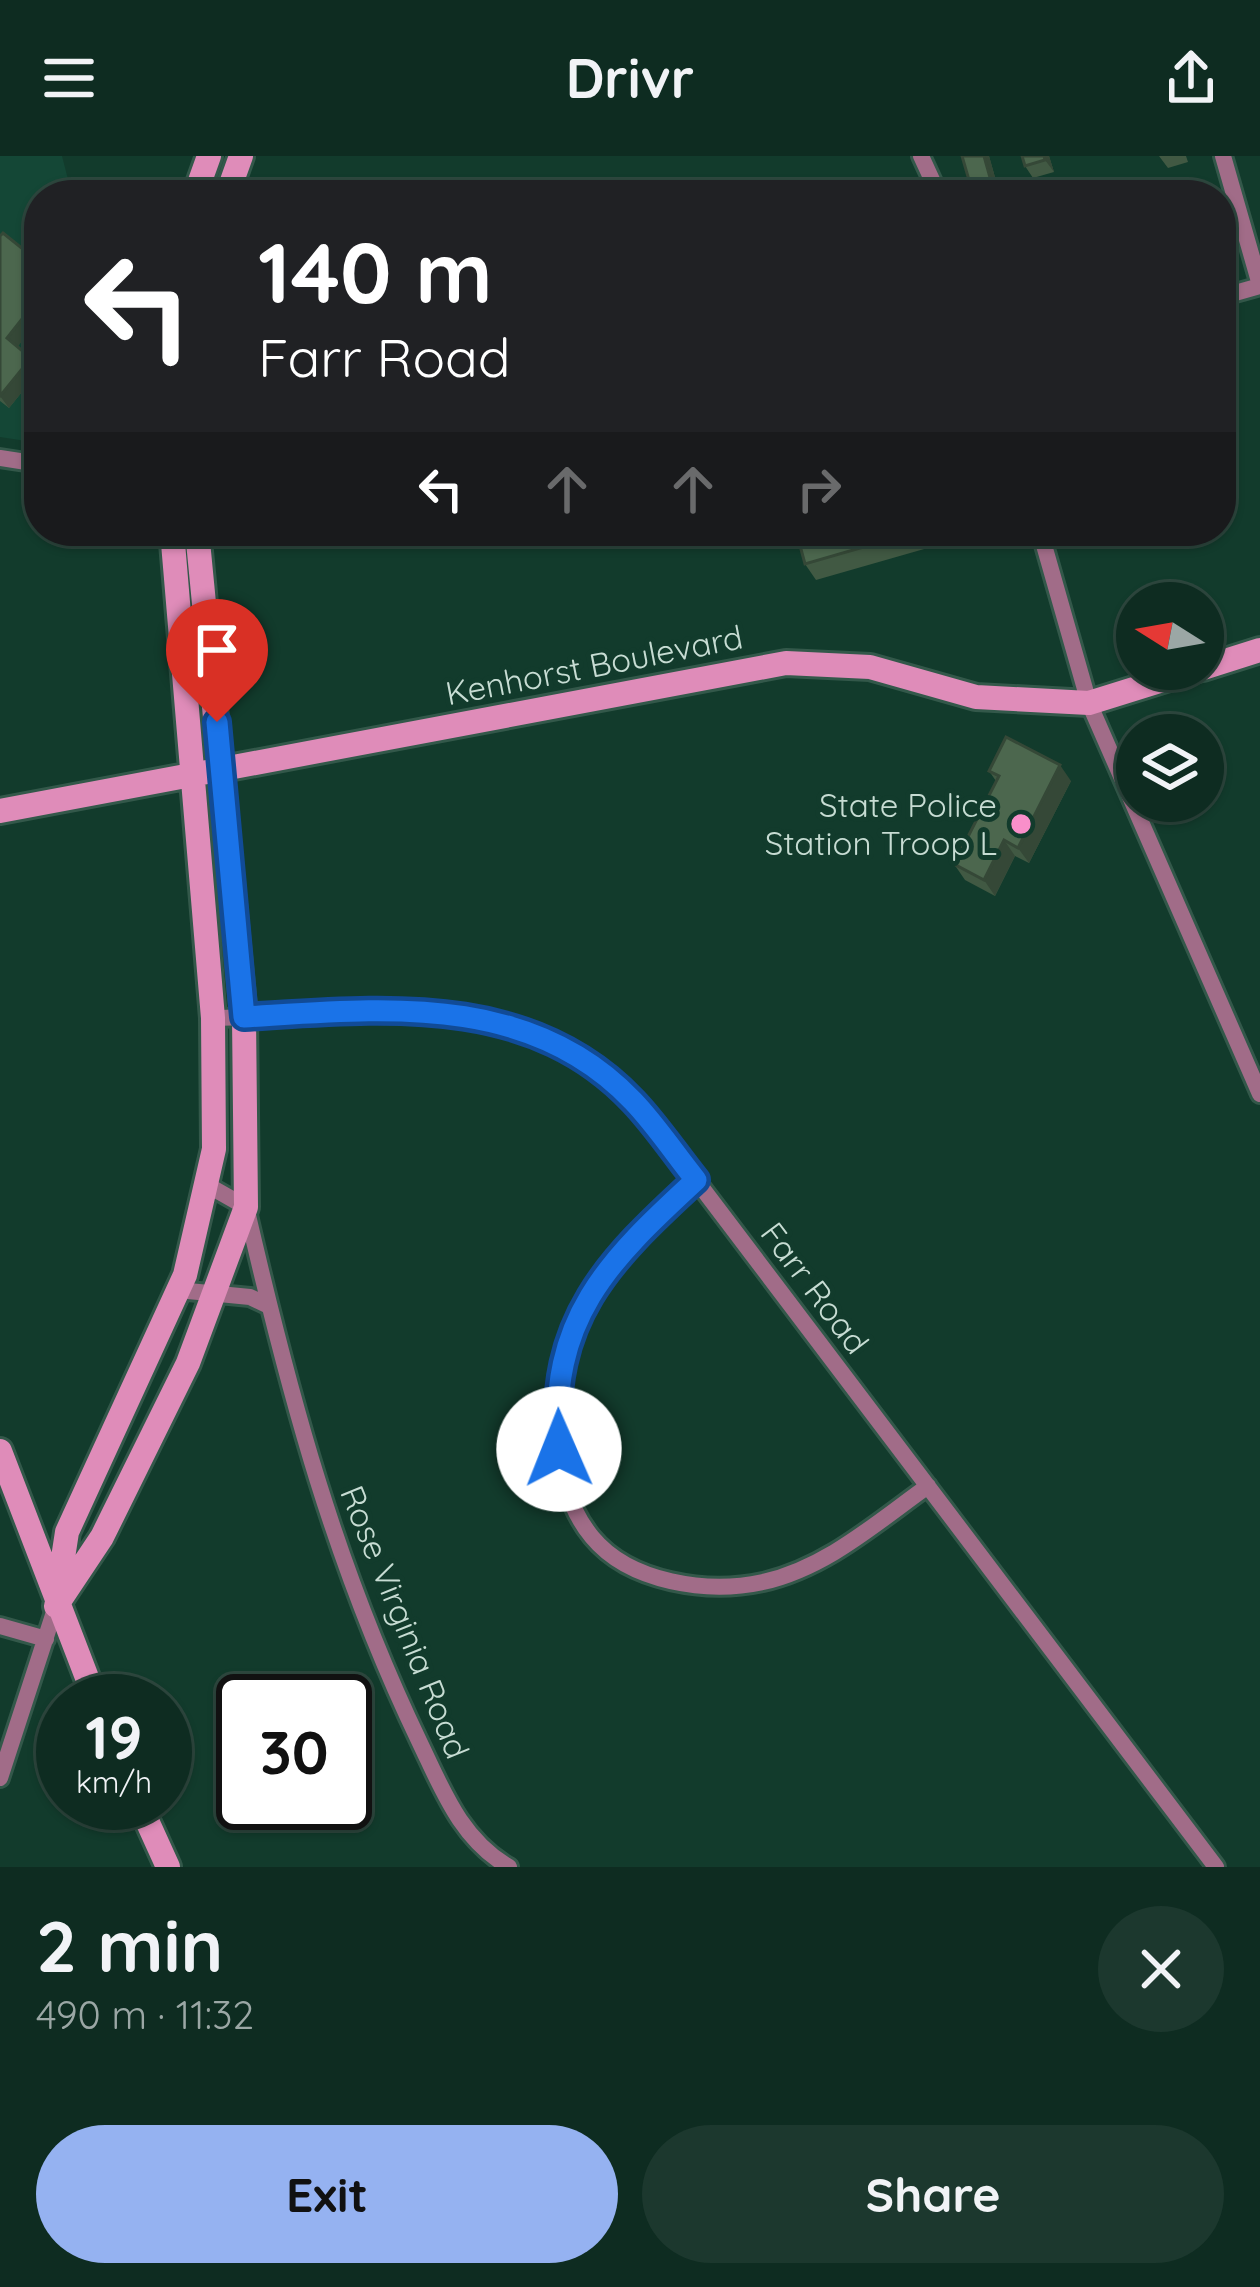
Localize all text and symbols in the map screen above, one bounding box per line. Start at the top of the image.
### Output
text: Drivr [566,44,694,112]
icon: menu [36,45,102,111]
icon: share [1158,45,1224,111]
text: 140 m [258,219,493,324]
icon: left [60,228,216,384]
text: Farr Road [258,323,511,391]
icon: left [408,456,474,522]
icon: ahead [534,456,600,522]
icon: ahead [660,456,726,522]
icon: right [786,456,852,522]
north arrow [1116,582,1224,690]
map controls [1116,582,1224,822]
pin [166,599,268,722]
street label: Kenhorst Boulevard [442,616,746,713]
icon: arrive [184,617,250,683]
button: layers [1116,714,1224,822]
place label: State Police Station Troop L [765,784,997,863]
marker: State Police Station Troop L [1008,811,1034,837]
street label: Farr Road [753,1214,878,1362]
position arrow [496,1386,622,1512]
street label: Rose Virginia Road [332,1479,479,1764]
speed limit sign: 30 [216,1674,372,1830]
text: 19 [85,1699,143,1774]
text: km/h [76,1763,152,1801]
text: 2 min [36,1900,223,1990]
button: close [1098,1906,1224,2032]
text: 490 m · 11:32 [36,1990,254,2039]
button: Exit [36,2125,618,2263]
button: Share [642,2125,1224,2263]

